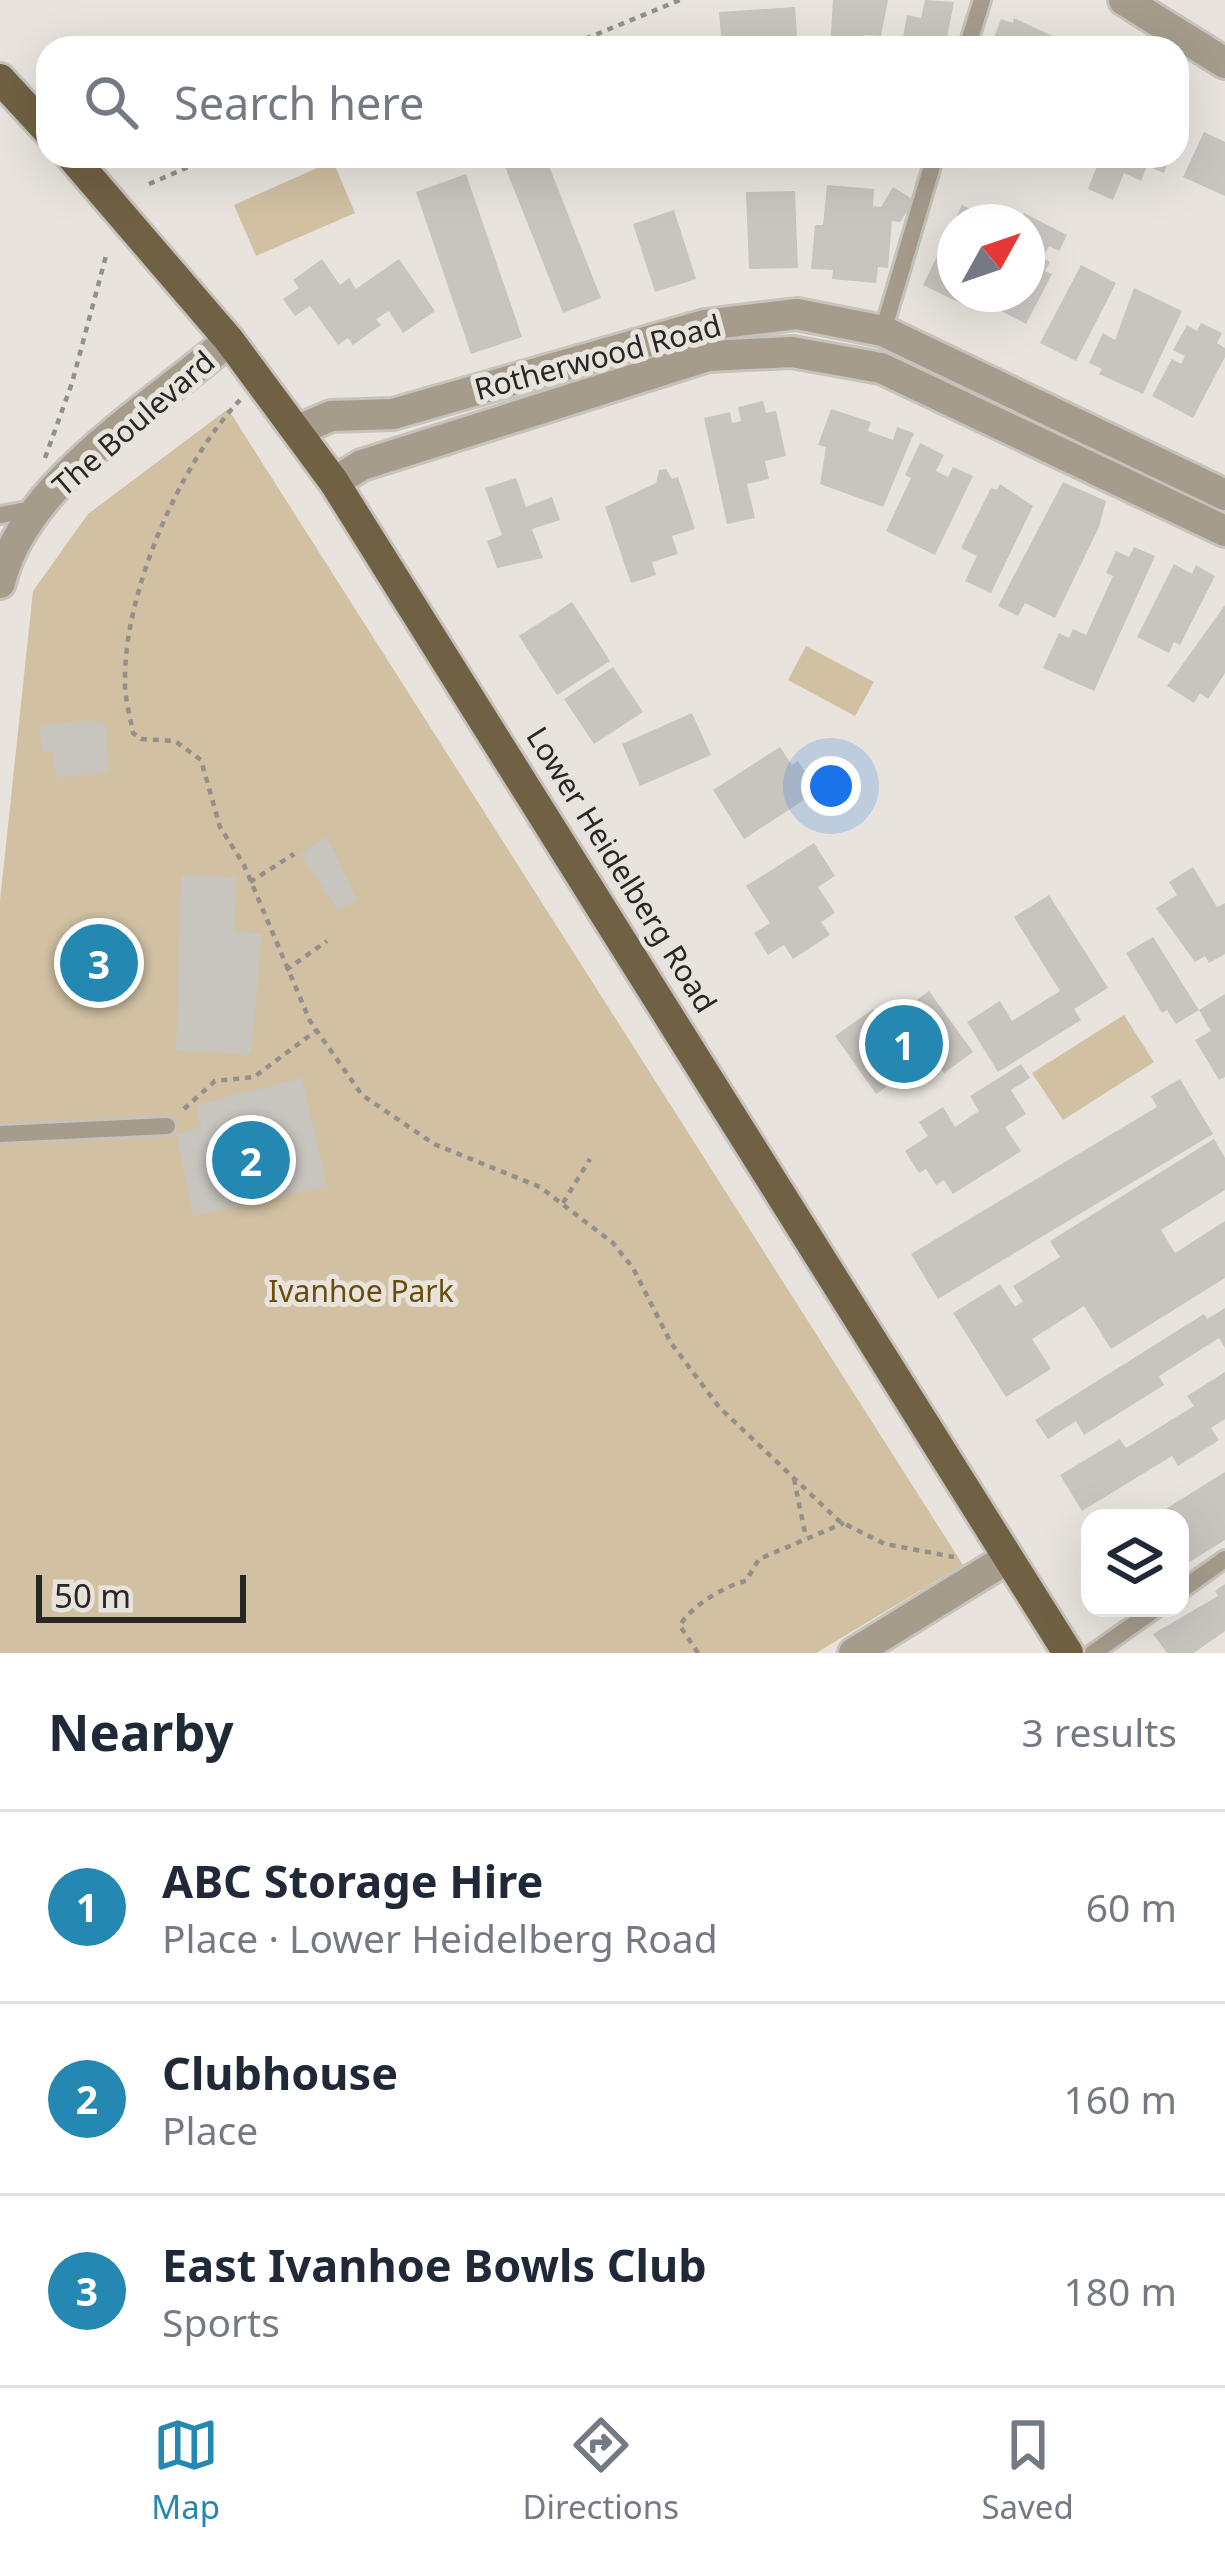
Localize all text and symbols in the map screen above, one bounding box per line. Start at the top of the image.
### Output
search box [36,36,1189,168]
icon: search [78,69,144,135]
text: Search here [174,72,424,133]
north arrow [937,204,1045,312]
street label: Rotherwood Road [470,304,725,409]
street label: The Boulevard [43,341,223,505]
street label: Lower Heidelberg Road [518,719,727,1020]
your location [801,756,861,816]
pin: 3 [60,918,138,1008]
pin: 1 [865,999,943,1089]
pin: 2 [212,1115,290,1205]
park label: Ivanhoe Park [268,1270,454,1311]
map controls [1081,1509,1189,1617]
button: layers [1081,1509,1189,1617]
scale bar [36,1569,246,1622]
text: 50 m [54,1573,131,1618]
text: Nearby [48,1696,234,1766]
text: 3 results [1022,1705,1177,1758]
text: ABC Storage Hire [162,1850,543,1911]
text: 1 [76,1880,98,1933]
text: 60 m [1086,1880,1177,1933]
text: Place · Lower Heidelberg Road [162,1911,718,1964]
text: Clubhouse [162,2042,398,2103]
text: 2 [76,2072,98,2125]
text: 160 m [1063,2072,1177,2125]
text: Place [162,2103,258,2156]
text: East Ivanhoe Bowls Club [162,2234,707,2295]
text: 3 [76,2264,98,2317]
text: 180 m [1063,2264,1177,2317]
text: Sports [162,2295,280,2348]
tab: Map [151,2412,220,2529]
tab: Directions [522,2412,679,2529]
tab: Saved [981,2412,1074,2529]

